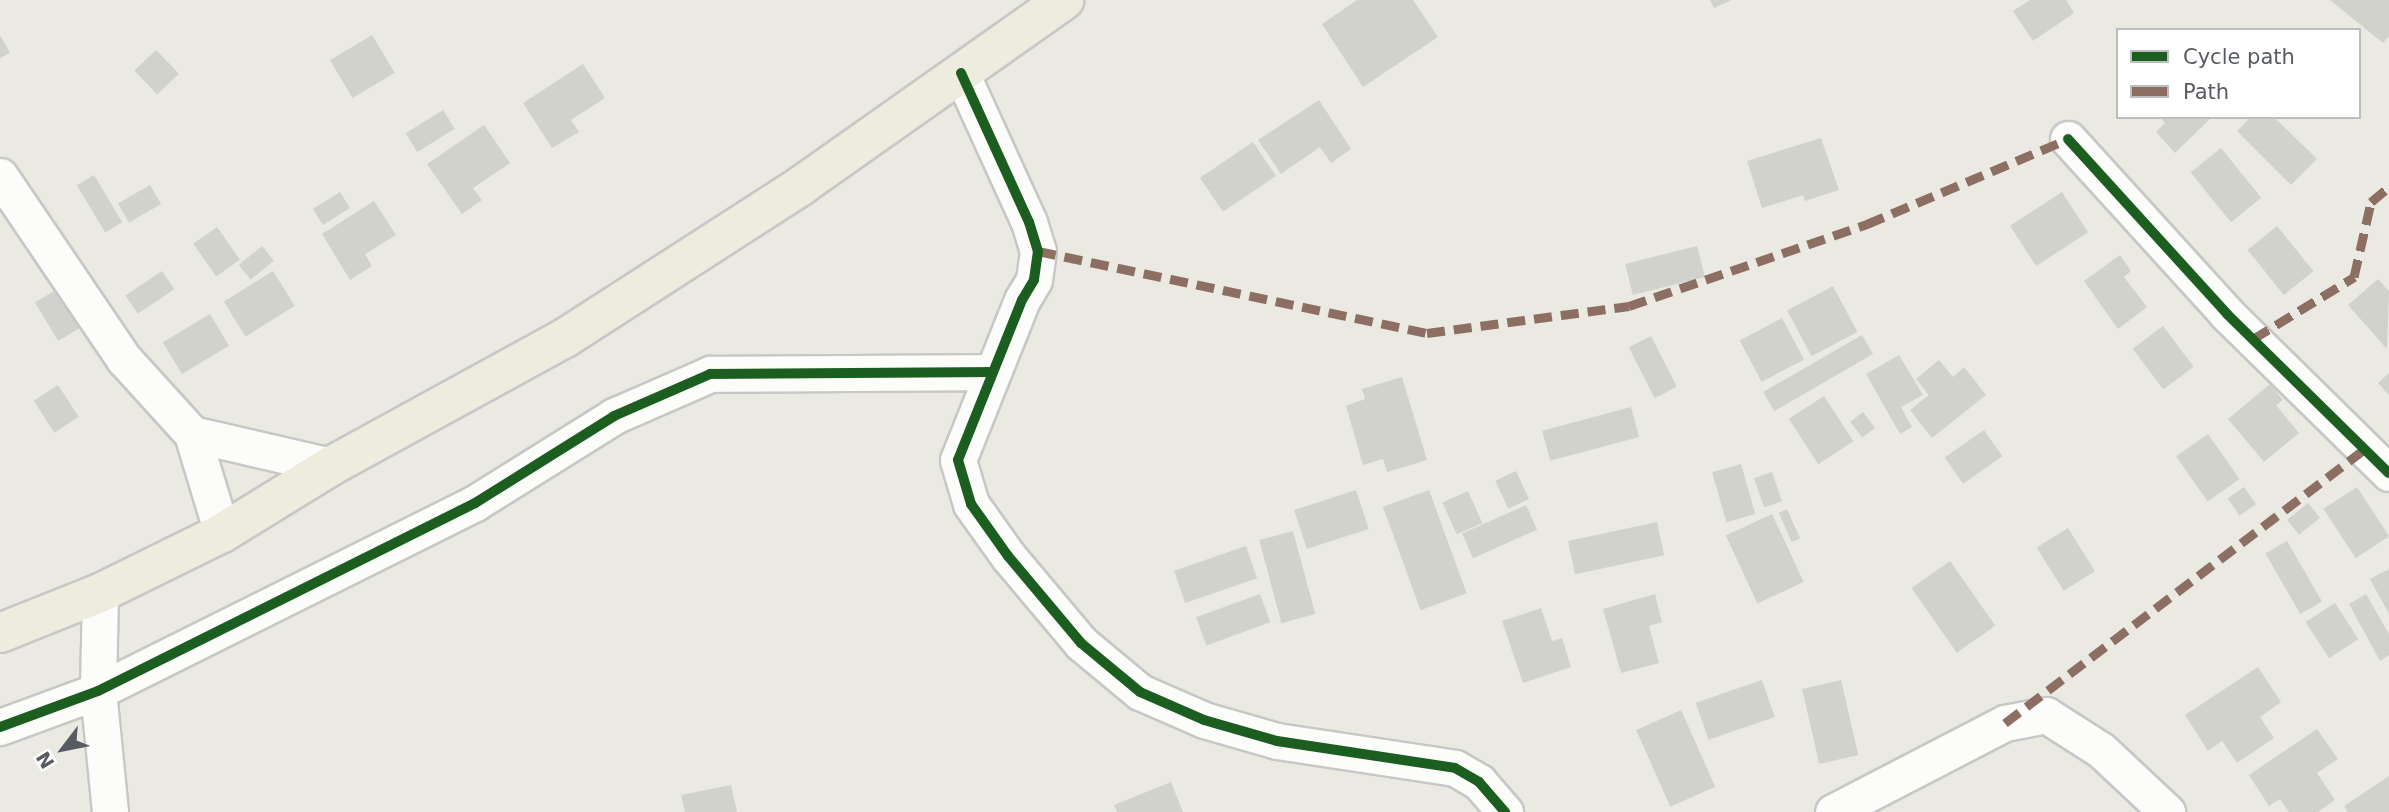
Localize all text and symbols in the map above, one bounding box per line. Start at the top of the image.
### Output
legend [2116,28,2361,119]
text: Cycle path [2183,45,2295,69]
text: Path [2183,80,2229,104]
north arrow [28,714,98,784]
text: N [32,748,59,773]

